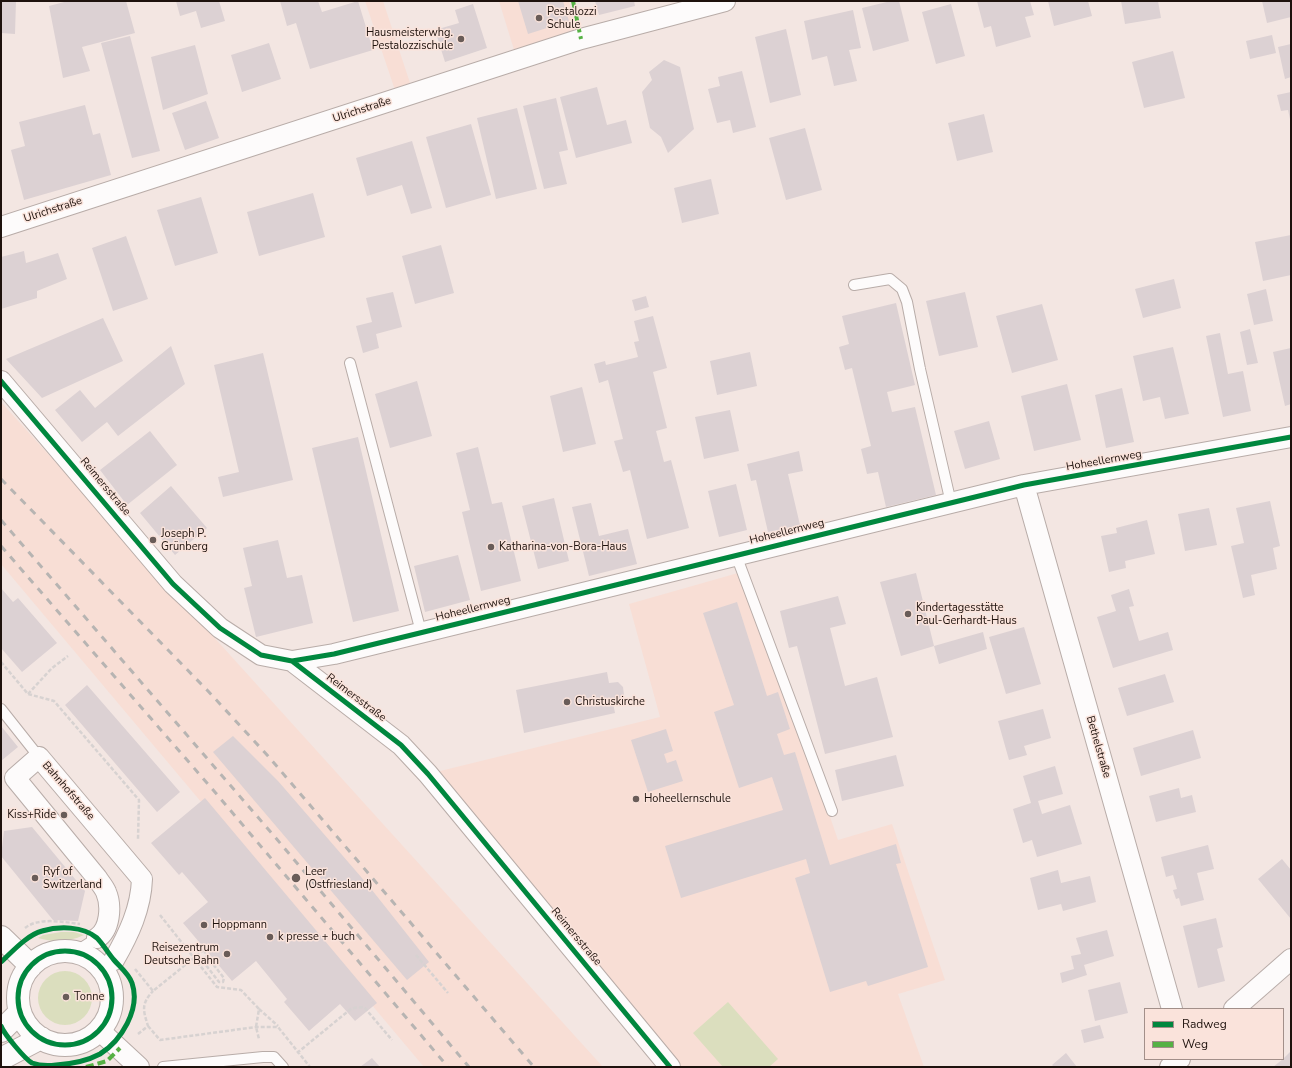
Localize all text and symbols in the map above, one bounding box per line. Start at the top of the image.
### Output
place label: Pestalozzi Schule [547,5,596,31]
marker: Pestalozzi Schule [534,13,544,23]
place label: Hausmeisterwhg. Pestalozzischule [366,26,453,52]
marker: Hausmeisterwhg. Pestalozzischule [456,34,466,44]
street label: Ulrichstraße [331,94,393,126]
street label: Ulrichstraße [22,194,84,226]
street label: Hoheellernweg [1065,448,1143,474]
street label: Reimersstraße [77,455,133,519]
street label: Hoheellernweg [748,516,826,548]
place label: Joseph P. Grünberg [161,527,208,553]
marker: Joseph P. Grünberg [148,535,158,545]
place label: Katharina-von-Bora-Haus [499,540,627,554]
marker: Katharina-von-Bora-Haus [486,542,496,552]
street label: Hoheellernweg [434,593,512,625]
place label: Kindertagesstätte Paul-Gerhardt-Haus [916,601,1017,627]
marker: Kindertagesstätte Paul-Gerhardt-Haus [903,609,913,619]
street label: Reimersstraße [323,671,389,725]
place label: Christuskirche [575,695,645,709]
marker: Christuskirche [562,697,572,707]
street label: Bethelstraße [1083,714,1113,780]
street label: Bahnhofstraße [39,759,97,823]
place label: Hoheellernschule [644,792,731,806]
marker: Hoheellernschule [631,794,641,804]
place label: Kiss+Ride [7,808,56,822]
marker: Kiss+Ride [59,810,69,820]
place label: Ryf of Switzerland [43,865,102,891]
place label: Leer (Ostfriesland) [305,865,372,891]
marker: Leer (Ostfriesland) [290,872,302,884]
marker: Ryf of Switzerland [30,873,40,883]
street label: Reimersstraße [548,905,604,969]
place label: Hoppmann [212,918,267,932]
marker: Hoppmann [199,920,209,930]
place label: k presse + buch [278,930,355,944]
marker: k presse + buch [265,932,275,942]
place label: Reisezentrum Deutsche Bahn [144,941,219,967]
marker: Reisezentrum Deutsche Bahn [222,949,232,959]
place label: Tonne [74,990,104,1004]
marker: Tonne [61,992,71,1002]
legend [1144,1008,1284,1060]
text: Radweg [1182,1016,1227,1032]
text: Weg [1182,1036,1208,1052]

